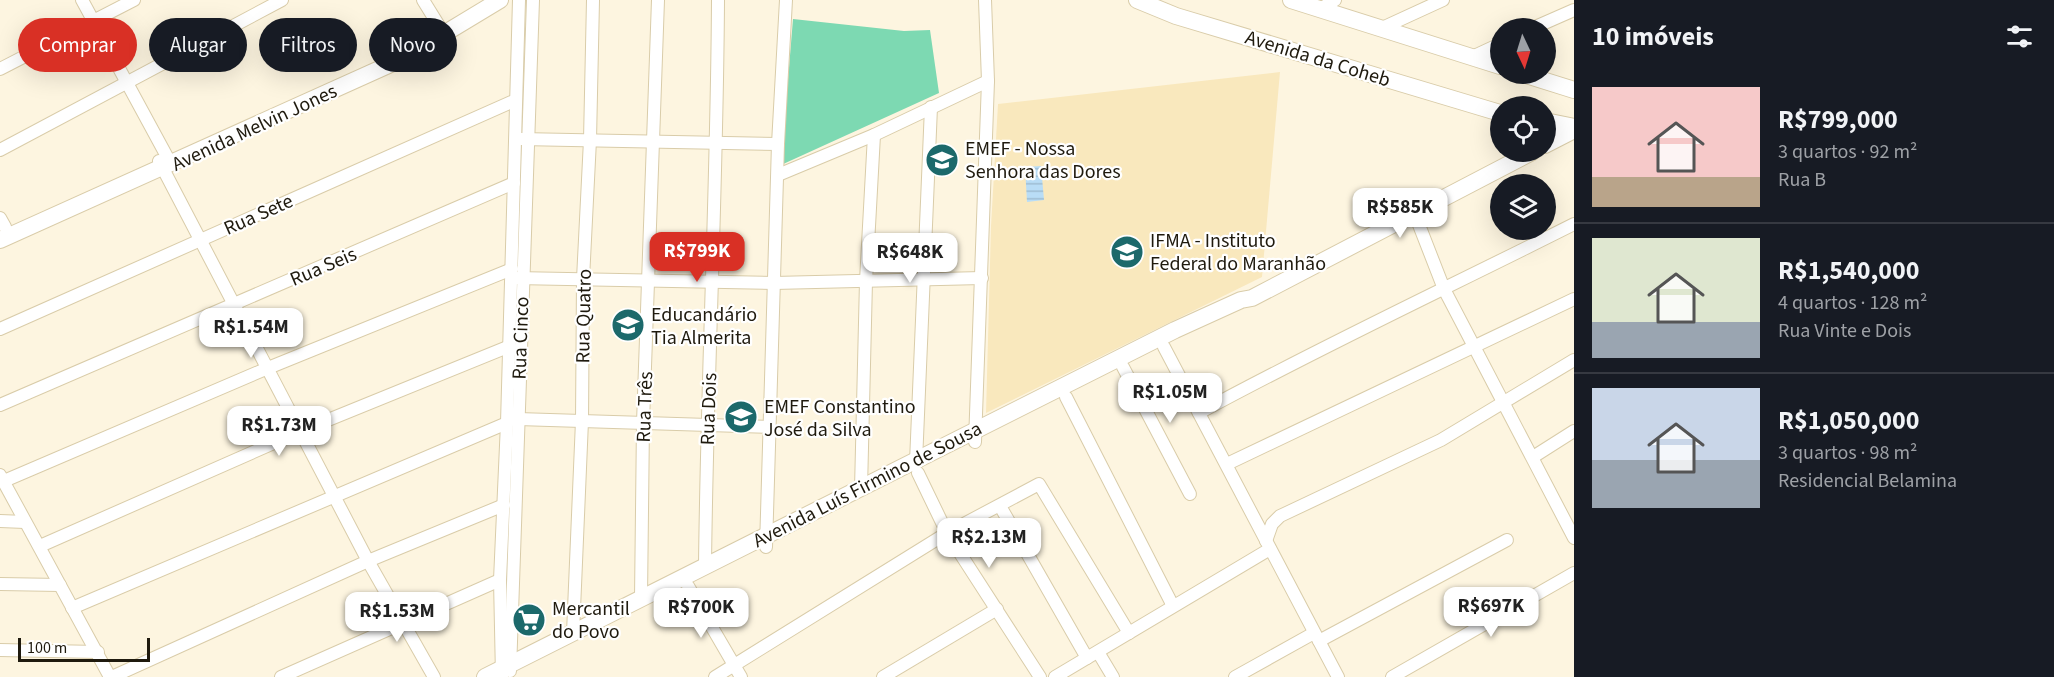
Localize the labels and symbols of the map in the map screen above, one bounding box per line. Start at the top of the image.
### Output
north arrow [1490,18,1556,84]
street label: Avenida da Coheb [1242,24,1394,94]
street label: Avenida Melvin Jones [167,77,342,178]
place label: EMEF - Nossa Senhora das Dores [965,135,1121,186]
school or university icon: EMEF - Nossa Senhora das Dores [924,142,960,178]
street label: Rua Sete [219,187,298,243]
pin: R$585K [1351,188,1449,239]
place label: IFMA - Instituto Federal do Maranhão [1150,227,1326,278]
pin: R$799K [648,232,746,283]
pin: R$648K [861,233,959,284]
school or university icon: IFMA - Instituto Federal do Maranhão [1109,234,1145,270]
street label: Rua Seis [286,240,361,294]
street label: Rua Quatro [569,268,599,364]
street label: Rua Cinco [506,296,536,380]
place label: Educandário Tia Almerita [651,301,757,352]
school or university icon: Educandário Tia Almerita [610,307,646,343]
pin: R$1.54M [196,308,306,359]
street label: Rua Três [630,371,660,443]
street label: Rua Dois [694,372,724,446]
pin: R$1.05M [1115,373,1225,424]
place label: EMEF Constantino José da Silva [764,393,916,444]
school or university icon: EMEF Constantino José da Silva [723,399,759,435]
pin: R$1.73M [224,406,334,457]
street label: Avenida Luís Firmino de Sousa [748,415,987,555]
pin: R$2.13M [934,518,1044,569]
pin: R$697K [1442,587,1540,638]
pin: R$700K [652,588,750,639]
pin: R$1.53M [342,592,452,643]
place label: Mercantil do Povo [552,595,630,646]
supermarket icon: Mercantil do Povo [511,602,547,638]
scale bar [18,635,150,662]

